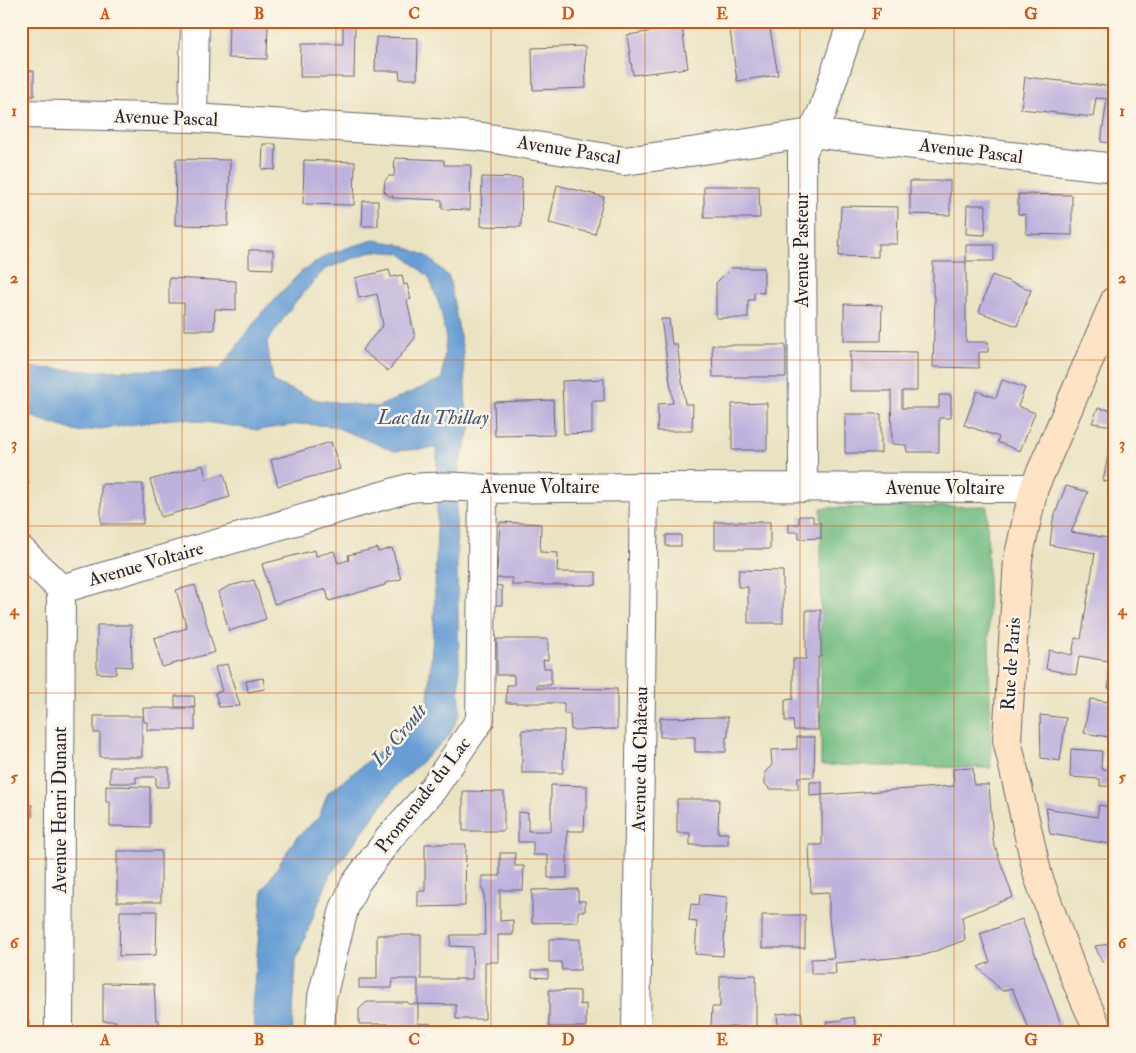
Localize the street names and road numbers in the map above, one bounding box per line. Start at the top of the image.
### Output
street label: Avenue Pascal [112,104,219,132]
street label: Avenue Pascal [515,130,623,170]
street label: Avenue Pascal [917,133,1024,169]
street label: Avenue Pasteur [790,192,814,309]
street label: Avenue Voltaire [480,475,599,499]
street label: Avenue Voltaire [885,476,1004,500]
street label: Avenue Voltaire [85,536,206,592]
street label: Rue de Paris [996,616,1026,712]
street label: Avenue du Château [627,686,653,833]
street label: Avenue Henri Dunant [48,726,72,895]
street label: Promenade du Lac [370,732,476,858]

